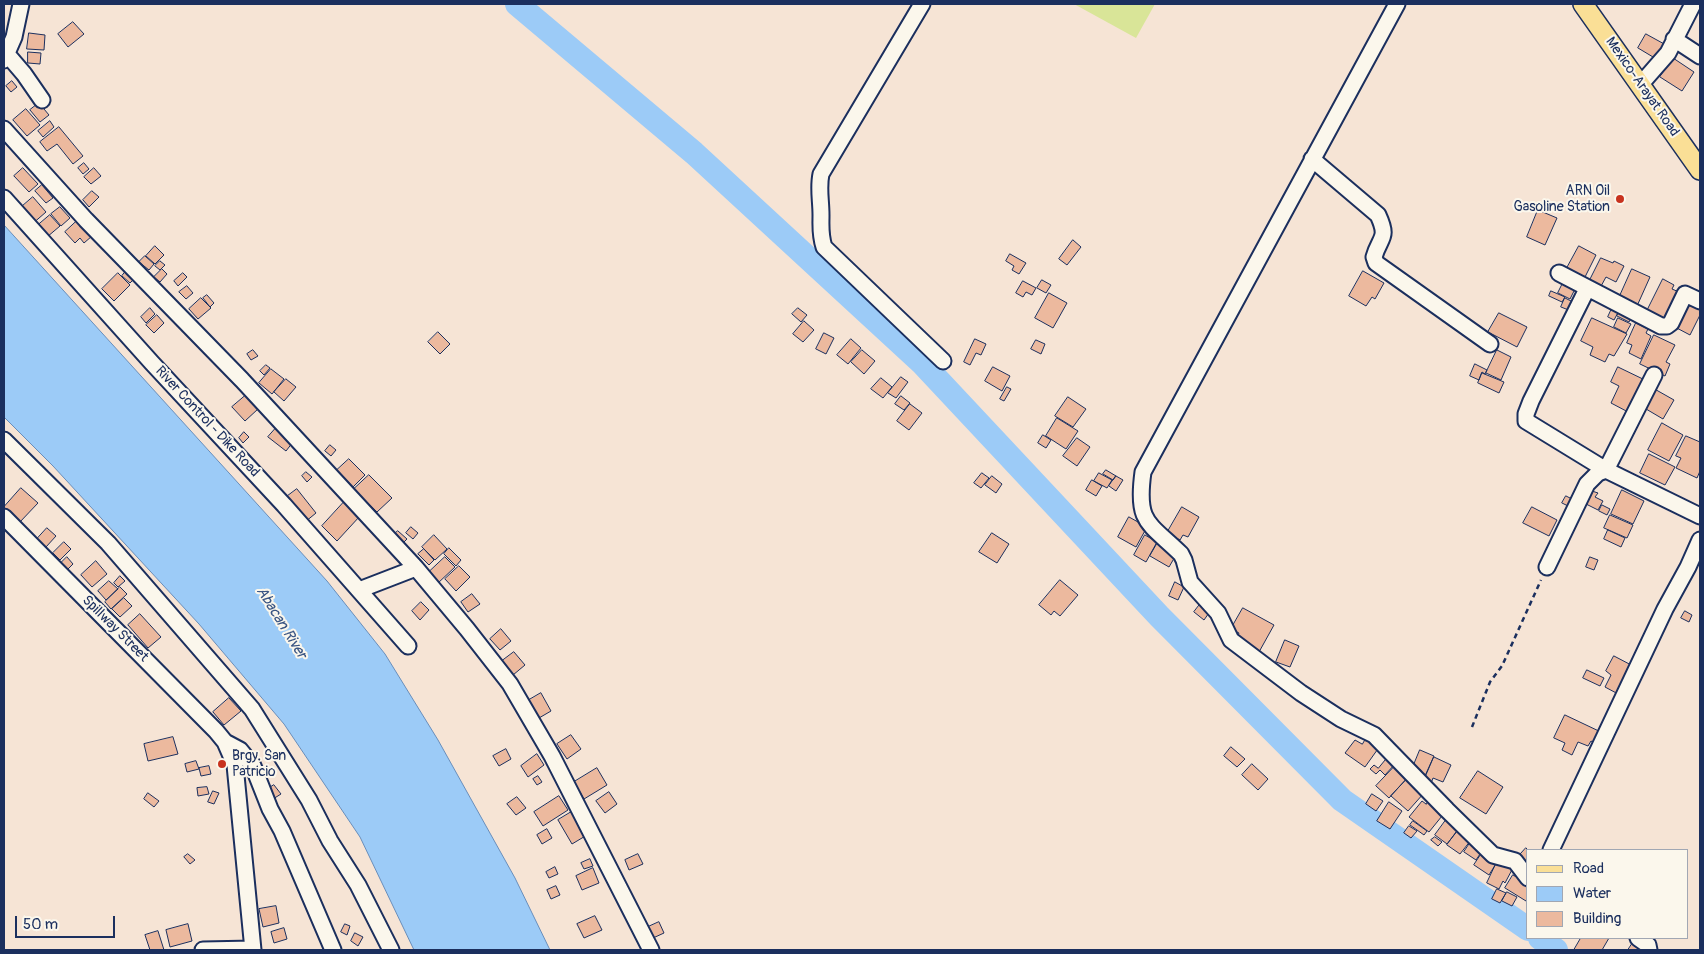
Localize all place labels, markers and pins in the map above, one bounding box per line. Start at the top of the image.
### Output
place label: ARN Oil Gasoline Station [1514,183,1610,216]
marker: ARN Oil Gasoline Station [1614,193,1626,205]
place label: Brgy. San Patricio [232,748,286,780]
marker: Brgy. San Patricio [216,758,228,770]

